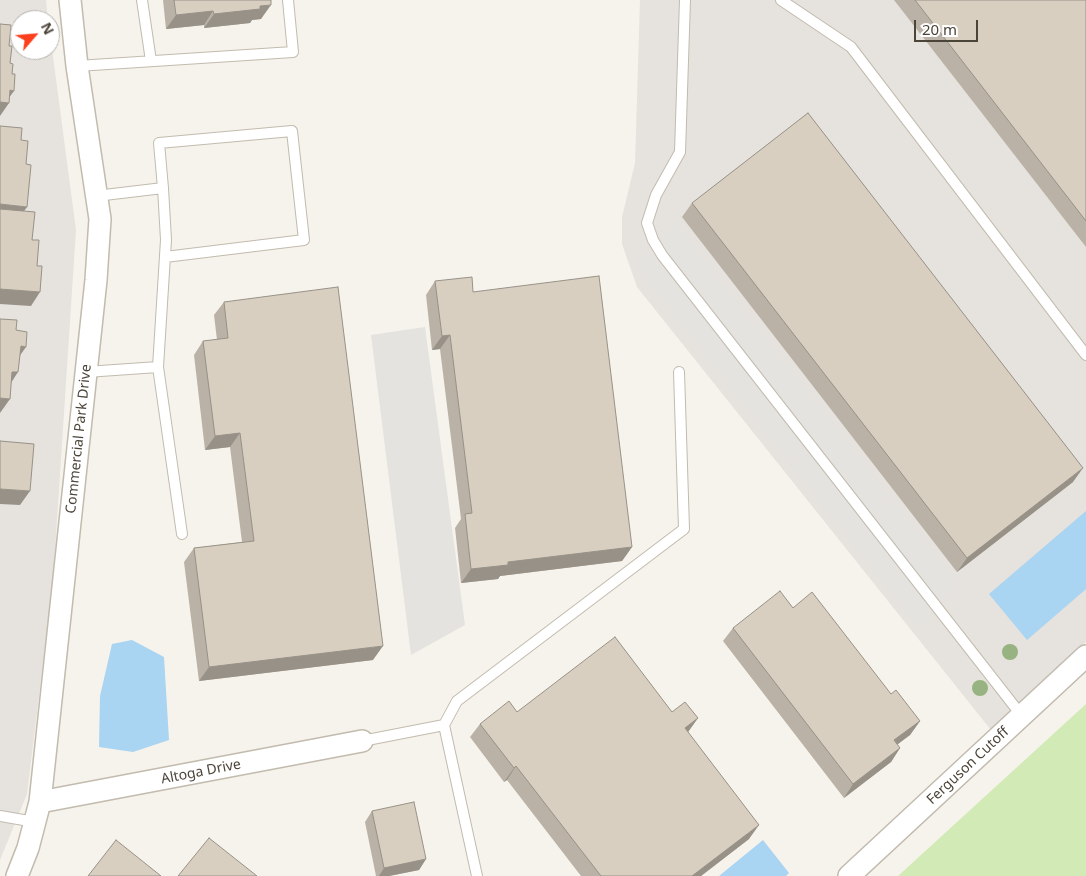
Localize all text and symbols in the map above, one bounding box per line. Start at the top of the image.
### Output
north arrow [10,10,60,60]
scale bar [916,10,980,42]
text: N [37,19,59,38]
text: 20 m [922,19,957,39]
street label: Commercial Park Drive [63,363,95,515]
street label: Ferguson Cutoff [923,724,1013,808]
street label: Altoga Drive [160,756,242,788]

